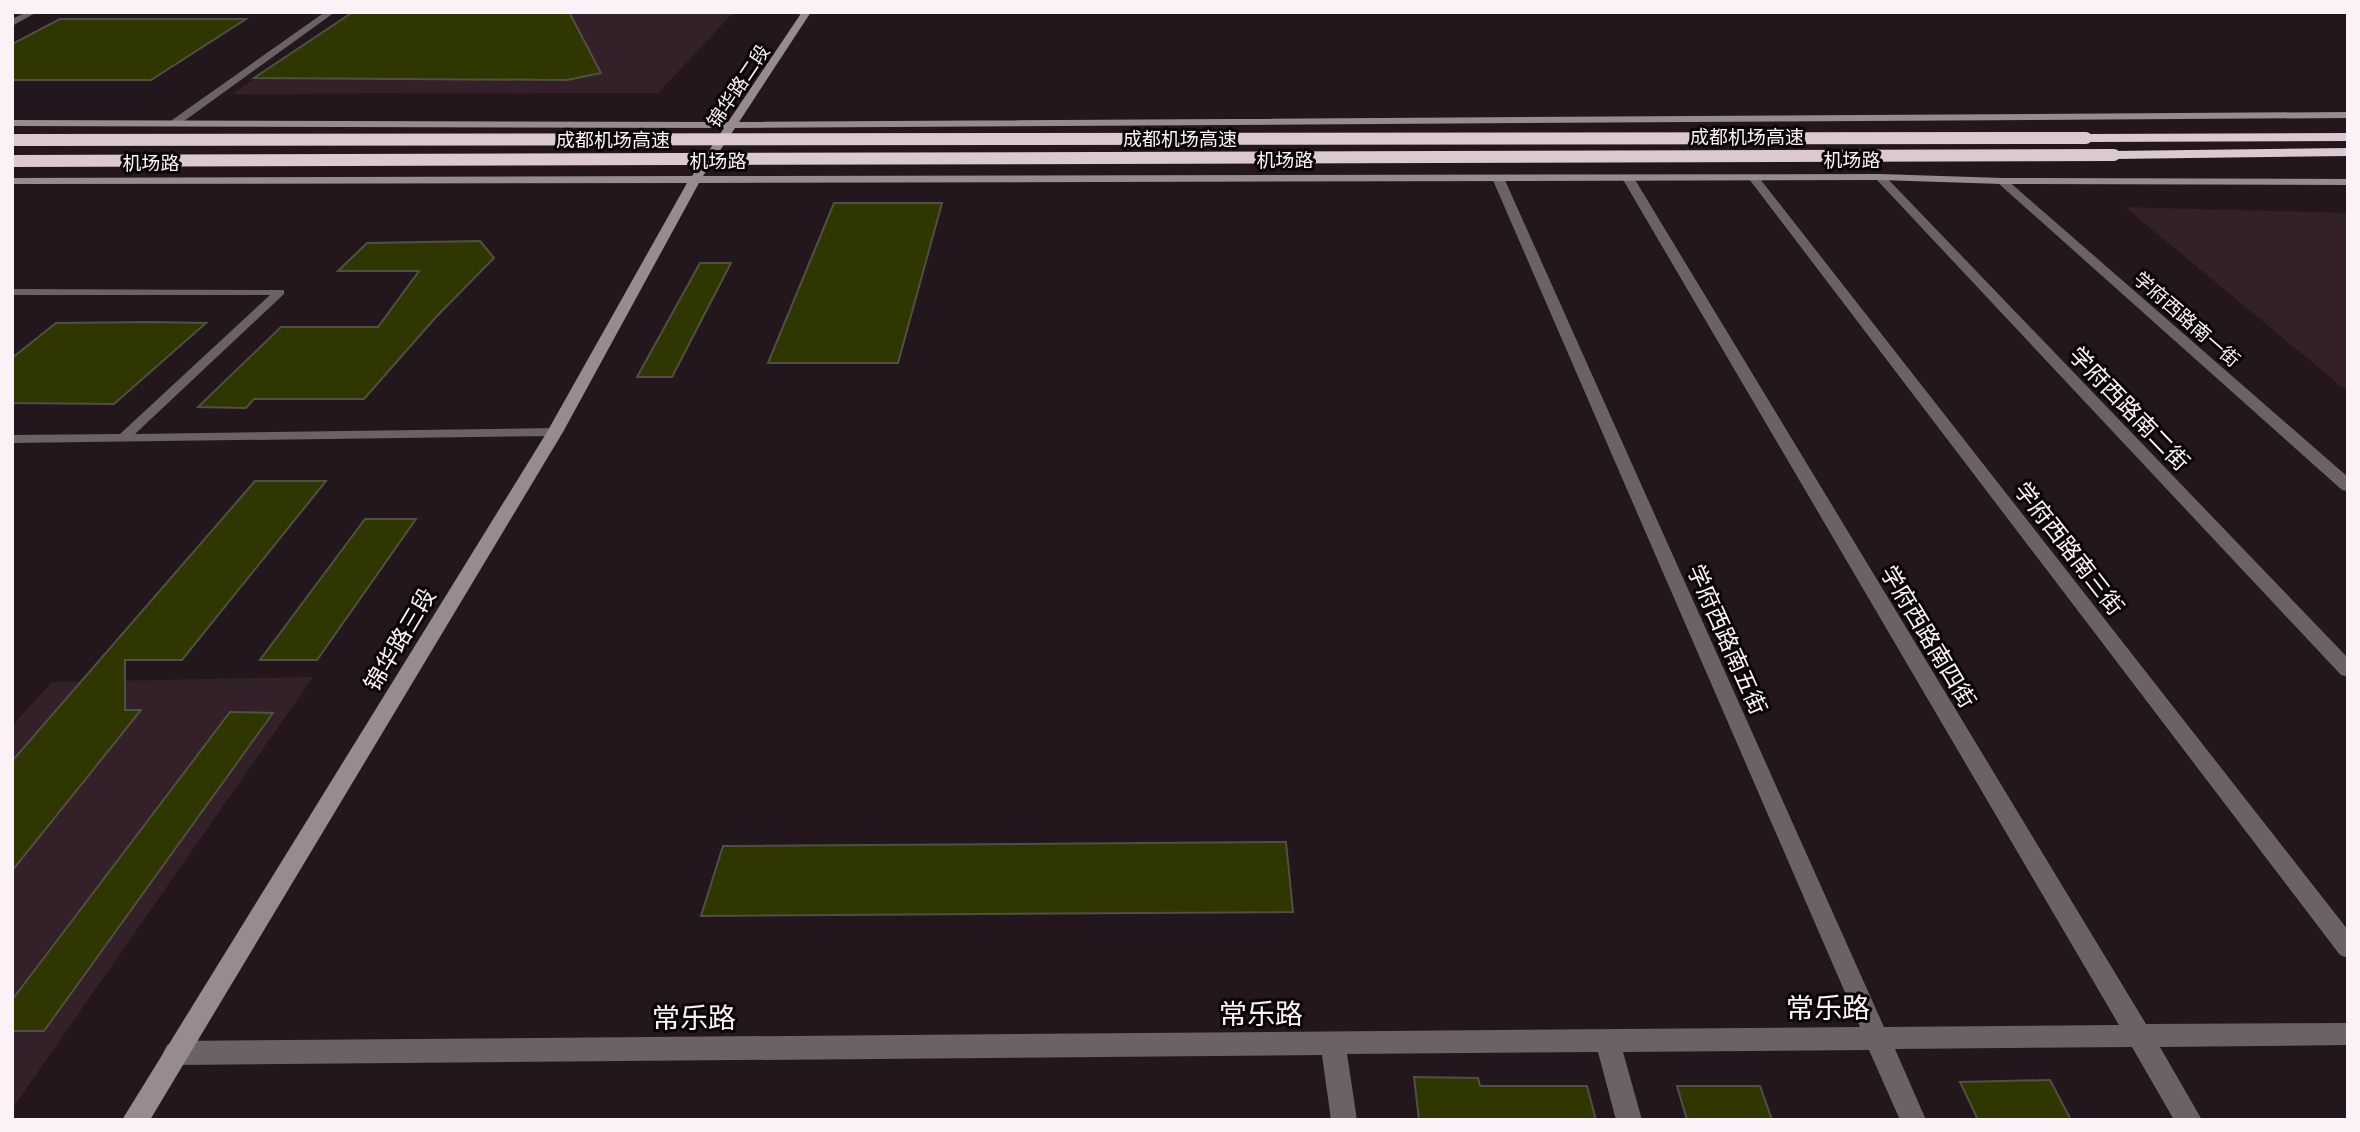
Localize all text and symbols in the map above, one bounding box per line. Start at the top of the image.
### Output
street label: 锦华路二段 [701,39,775,133]
street label: 成都机场高速 [1690,124,1804,150]
street label: 成都机场高速 [1123,126,1237,152]
street label: 成都机场高速 [556,127,670,153]
street label: 机场路 [1256,147,1314,173]
street label: 机场路 [1823,147,1881,173]
street label: 机场路 [689,148,747,174]
street label: 机场路 [122,150,180,176]
street label: 学府西路南一街 [2128,266,2246,372]
street label: 学府西路南二街 [2063,339,2197,477]
street label: 学府西路南三街 [2008,475,2132,621]
street label: 学府西路南五街 [1681,559,1775,719]
street label: 学府西路南四街 [1874,559,1984,713]
street label: 锦华路三段 [356,581,442,697]
street label: 常乐路 [1786,988,1870,1026]
street label: 常乐路 [1219,994,1303,1032]
street label: 常乐路 [652,998,736,1036]

